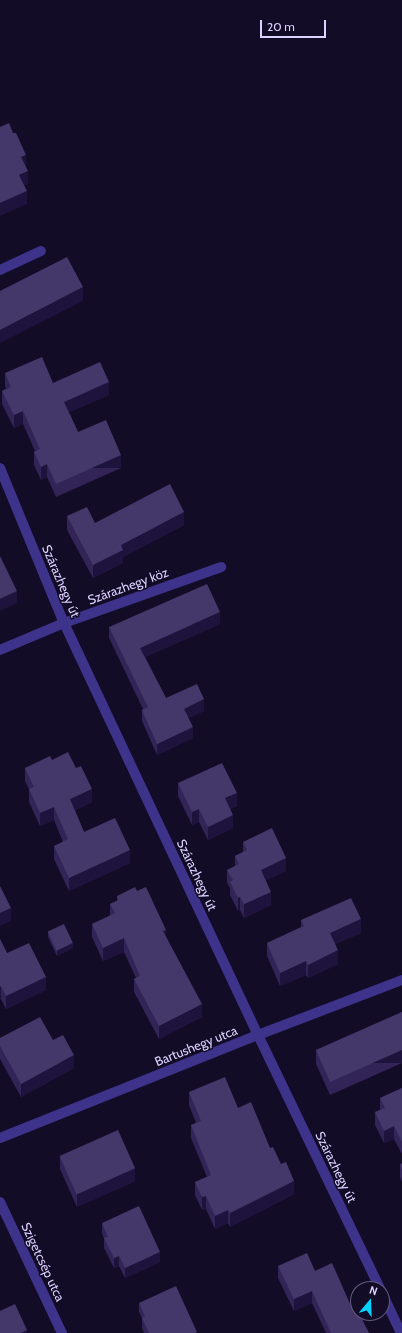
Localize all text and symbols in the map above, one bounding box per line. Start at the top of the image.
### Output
scale bar [262,12,328,38]
text: 20 m [267,19,295,34]
street label: Szárazhegy út [39,542,83,620]
street label: Szárazhegy köz [86,564,170,608]
street label: Szárazhegy út [174,837,220,913]
street label: Bartushegy utca [152,1022,240,1070]
street label: Szárazhegy út [312,1129,360,1205]
street label: Szigetcsép utca [18,1220,68,1304]
north arrow [350,1281,390,1321]
text: N [368,1283,380,1298]

